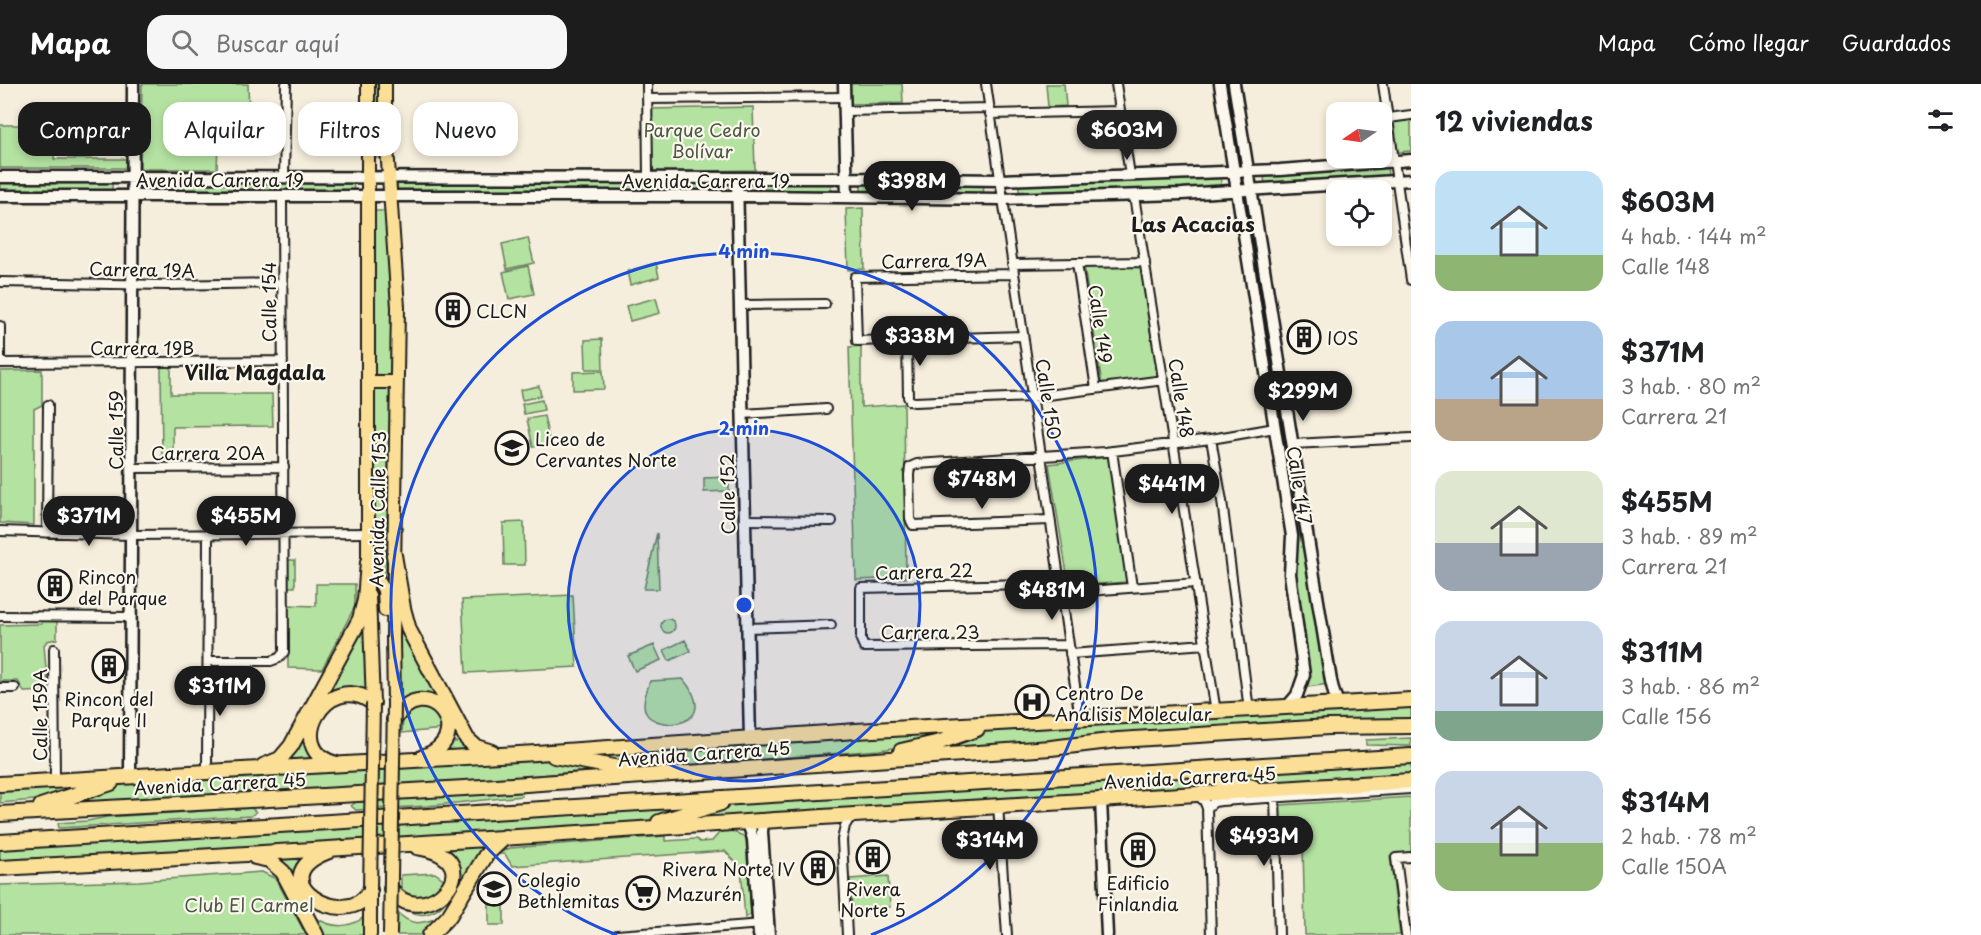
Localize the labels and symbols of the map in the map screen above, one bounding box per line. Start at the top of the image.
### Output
north arrow [1326,102,1392,168]
pin: $603M [1085,110,1169,161]
park label: Parque Cedro Bolívar [644,116,760,164]
pin: $398M [870,161,954,212]
street label: Avenida Carrera 19 [136,166,304,193]
street label: Avenida Carrera 19 [622,167,790,194]
district label: Las Acacias [1131,209,1255,239]
text: 4 min [718,237,770,264]
street label: Carrera 19A [881,246,987,274]
street label: Carrera 19A [89,255,195,283]
street label: Calle 154 [255,262,282,342]
street label: Calle 149 [1082,283,1120,365]
building icon: CLCN [435,292,471,328]
place label: CLCN [476,297,527,324]
pin: $338M [878,316,962,367]
building icon: IOS [1286,319,1322,355]
place label: IOS [1327,324,1358,351]
street label: Carrera 19B [90,334,194,361]
street label: Calle 148 [1162,356,1202,440]
district label: Villa Magdala [184,357,326,387]
street label: Calle 150 [1029,357,1069,441]
pin: $299M [1261,371,1345,422]
street label: Calle 159 [102,390,129,470]
text: 2 min [719,414,769,441]
place label: Liceo de Cervantes Norte [535,425,677,473]
school or university icon: Liceo de Cervantes Norte [494,430,530,466]
street label: Avenida Calle 153 [362,431,392,587]
street label: Carrera 20A [151,439,265,466]
street label: Calle 147 [1280,444,1320,526]
street label: Calle 152 [713,453,741,535]
pin: $748M [940,459,1024,510]
pin: $441M [1130,464,1214,515]
pin: $371M [47,496,131,547]
pin: $455M [204,496,288,547]
street label: Carrera 22 [874,556,974,586]
place label: Rincon del Parque [78,563,168,611]
building icon: Rincon del Parque [37,568,73,604]
pin: $481M [1010,570,1094,621]
centre of rings [734,595,754,615]
street label: Carrera 23 [880,618,980,645]
building icon: Rincon del Parque II [91,648,127,684]
pin: $311M [178,666,262,717]
street label: Calle 159A [26,669,53,761]
place label: Centro De Análisis Molecular [1055,679,1213,727]
hospital icon: Centro De Análisis Molecular [1014,684,1050,720]
place label: Rincon del Parque II [64,685,154,733]
street label: Avenida Carrera 45 [617,734,791,772]
street label: Avenida Carrera 45 [1103,759,1277,795]
street label: Avenida Carrera 45 [133,765,307,801]
pin: $493M [1222,816,1306,867]
pin: $314M [948,820,1032,871]
building icon: Edificio Finlandia [1120,832,1156,868]
building icon: Rivera Norte 5 [855,839,891,875]
building icon: Rivera Norte IV [800,850,836,886]
place label: Rivera Norte IV [662,855,796,882]
place label: Colegio Bethlemitas [517,866,619,914]
place label: Edificio Finlandia [1098,869,1179,917]
school or university icon: Colegio Bethlemitas [476,871,512,907]
supermarket icon: Mazurén [625,875,661,911]
place label: Rivera Norte 5 [840,875,906,923]
place label: Mazurén [666,880,742,907]
park label: Club El Carmel [184,891,314,918]

